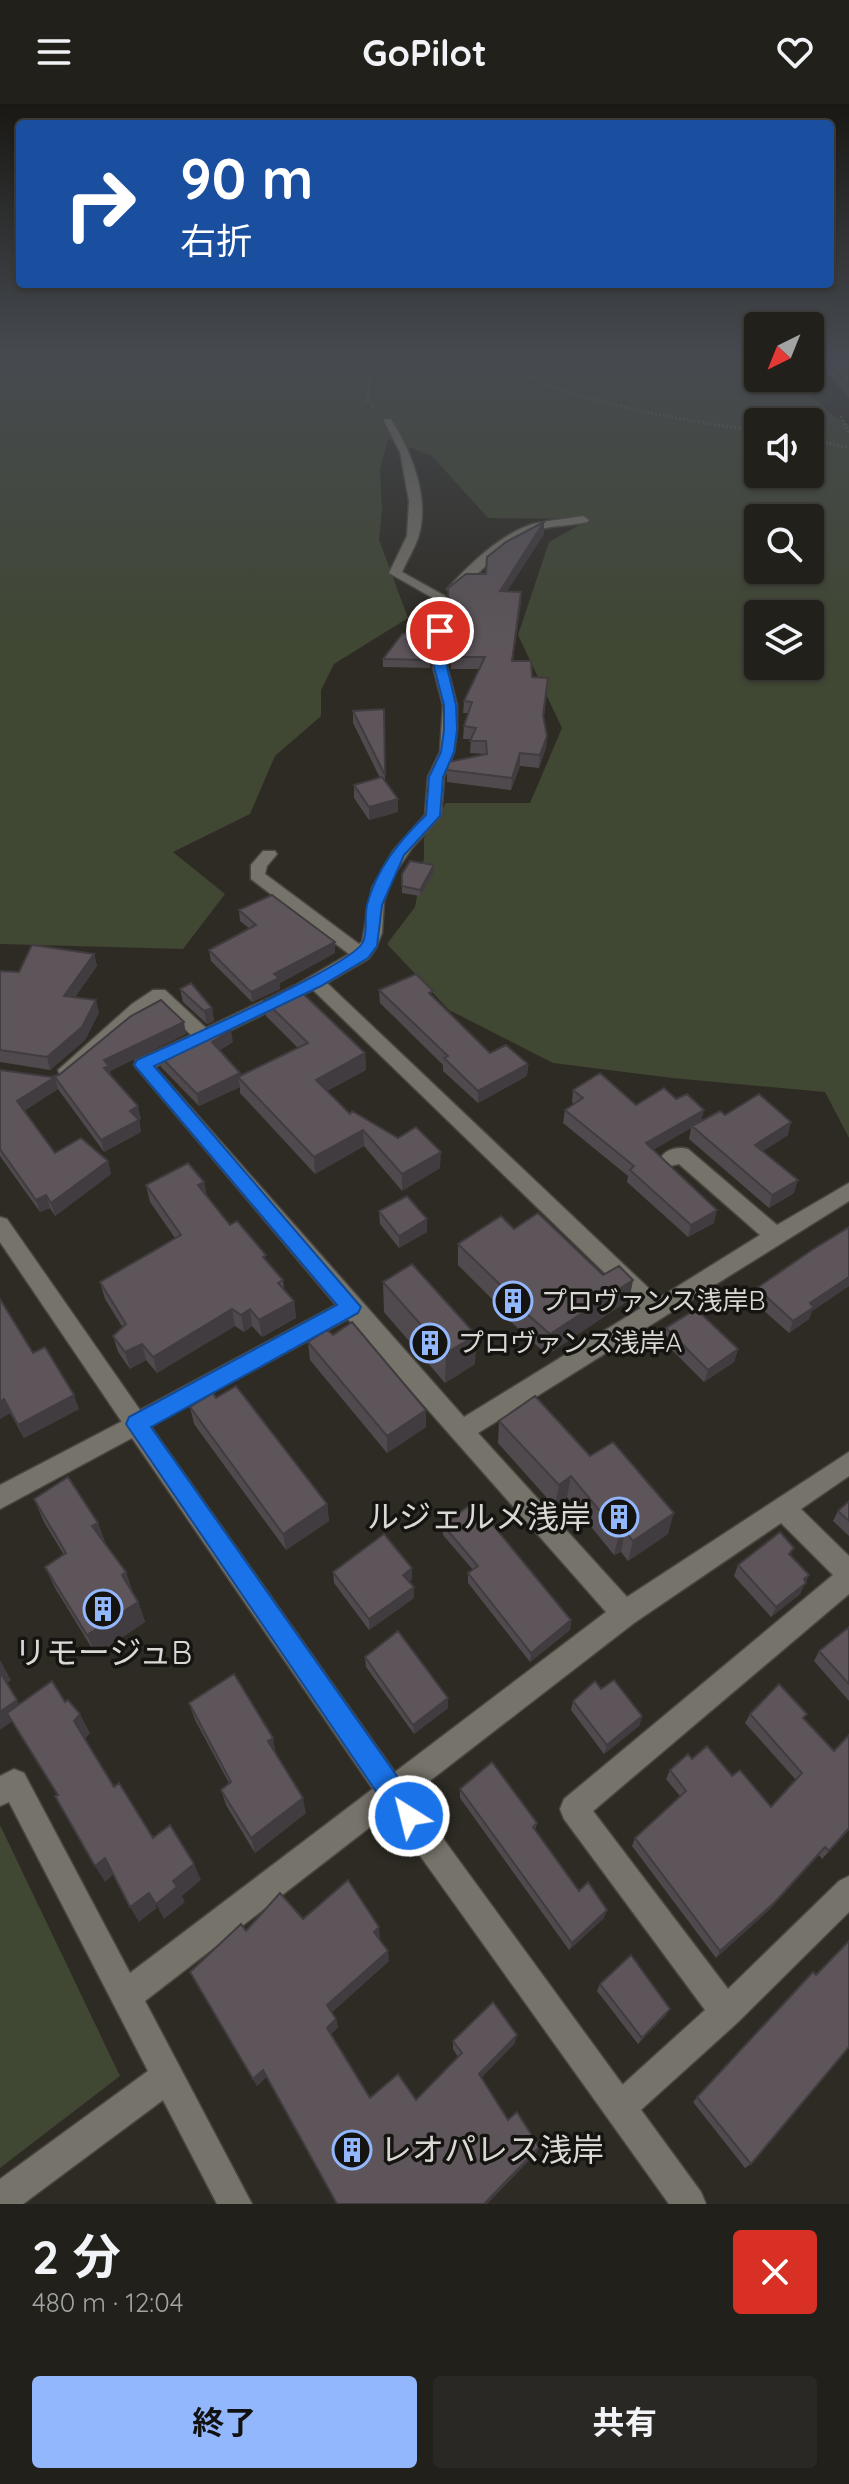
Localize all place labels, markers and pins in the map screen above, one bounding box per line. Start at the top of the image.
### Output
pin [406,597,474,665]
building icon: プロヴァンス浅岸B [492,1280,534,1322]
place label: プロヴァンス浅岸B [541,1284,765,1317]
building icon: プロヴァンス浅岸A [409,1322,451,1364]
place label: プロヴァンス浅岸A [458,1326,682,1359]
place label: ルジェルメ浅岸 [367,1496,591,1536]
building icon: ルジェルメ浅岸 [598,1496,640,1538]
building icon: リモージュB [82,1588,124,1630]
place label: リモージュB [14,1632,192,1672]
building icon: レオパレス浅岸 [331,2129,373,2171]
place label: レオパレス浅岸 [380,2129,604,2169]

